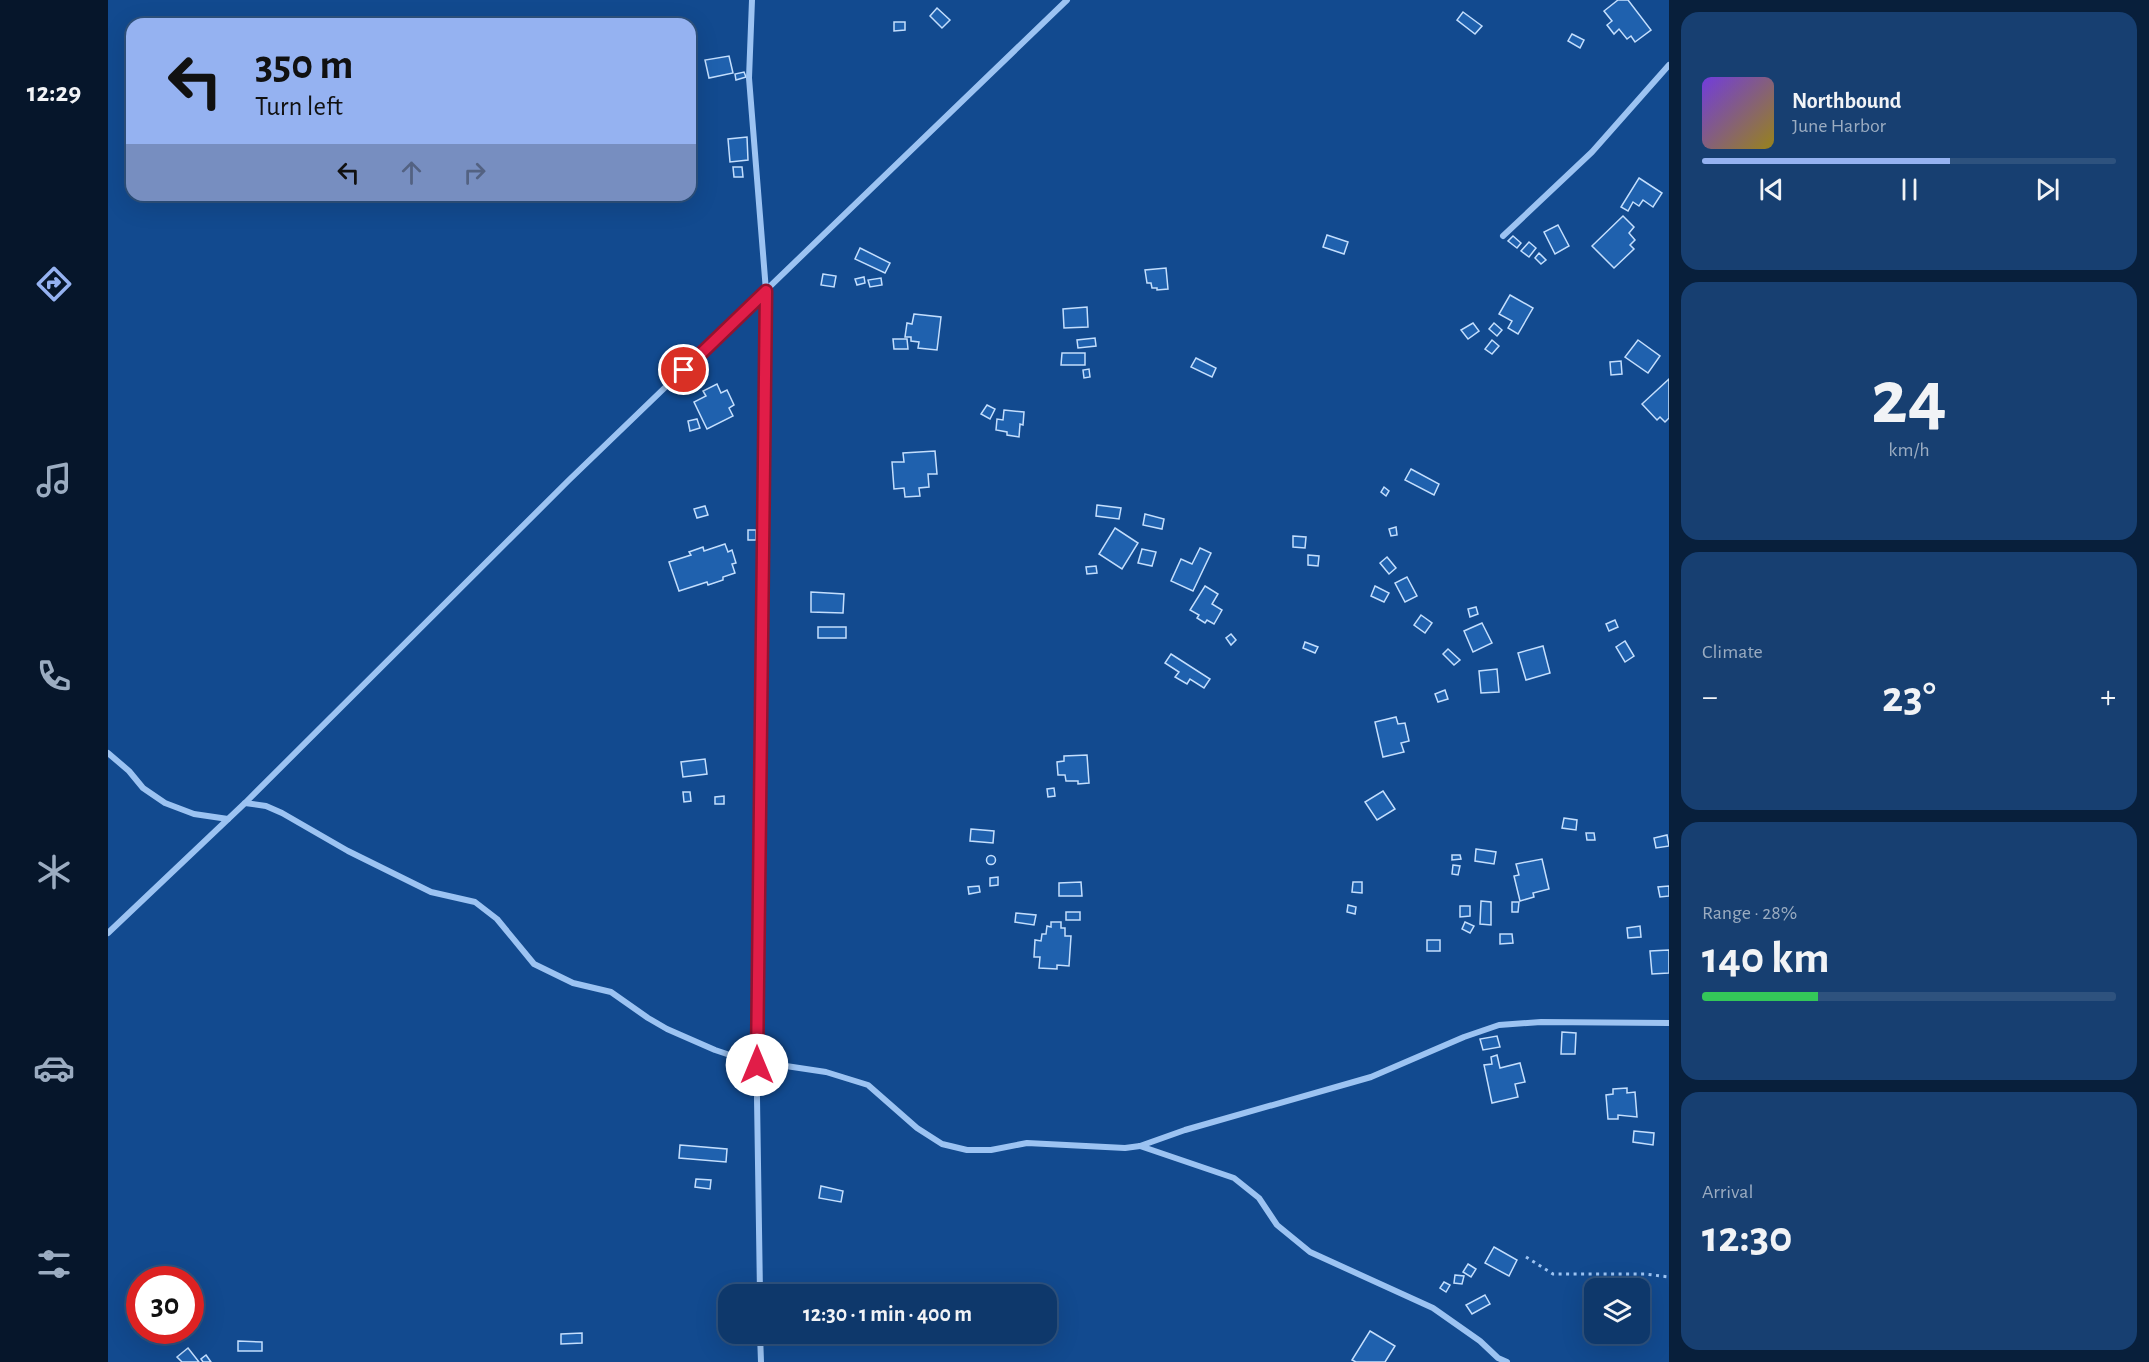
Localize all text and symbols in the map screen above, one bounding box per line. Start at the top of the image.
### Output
icon: left [156,42,234,120]
text: 350 m [255,44,353,86]
text: 12:29 [27,79,81,106]
text: Northbound [1792,90,1901,112]
text: Turn left [255,93,343,120]
text: June Harbor [1792,116,1886,136]
icon: left [332,156,365,189]
icon: ahead [395,156,428,189]
icon: right [458,156,491,189]
icon: previous [1755,173,1788,206]
icon: pause [1893,173,1926,206]
icon: next [2031,173,2064,206]
icon: directions [33,263,75,305]
pin [658,344,709,395]
icon: arrive [667,353,700,386]
text: 24 [1871,360,1947,438]
text: km/h [1888,440,1930,460]
icon: music [33,459,75,501]
text: Climate [1702,642,1763,662]
icon: phone [33,655,75,697]
text: 23° [1882,675,1936,720]
text: − [1702,681,1718,714]
text: + [2100,681,2116,714]
icon: climate [33,851,75,893]
text: Range · 28% [1702,903,1797,923]
text: 140 km [1702,936,1830,981]
position arrow [725,1033,789,1097]
icon: car [33,1047,75,1089]
text: Arrival [1702,1182,1753,1202]
text: 12:30 [1702,1215,1793,1260]
icon: filters [33,1243,75,1285]
speed limit sign: 30 [126,1266,204,1344]
map controls [1584,1278,1650,1344]
button: layers [1584,1278,1650,1344]
text: 12:30 · 1 min · 400 m [803,1303,972,1325]

